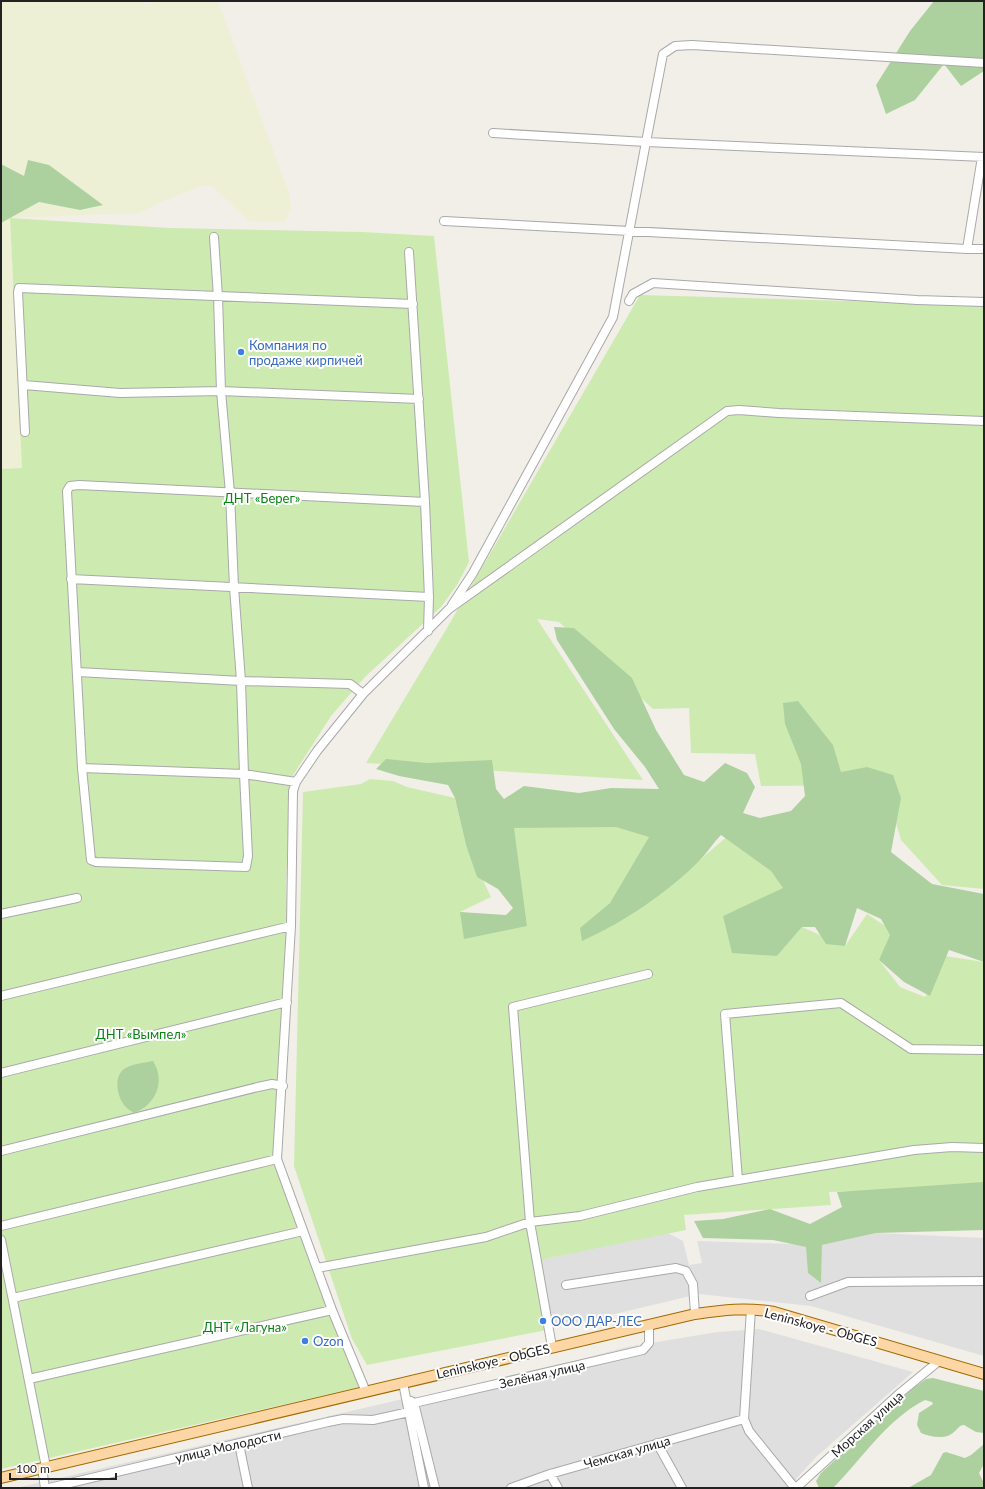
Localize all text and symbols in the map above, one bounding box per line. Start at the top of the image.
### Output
place label: Компания по продаже кирпичей [249,337,363,368]
marker: Компания по продаже кирпичей [236,347,246,357]
park label: ДНТ «Берег» [224,490,300,506]
park label: ДНТ «Вымпел» [96,1026,186,1042]
street label: Leninskoye - ObGES [763,1304,879,1350]
place label: ООО ДАР-ЛЕС [551,1313,642,1329]
marker: ООО ДАР-ЛЕС [538,1316,548,1326]
park label: ДНТ «Лагуна» [203,1319,287,1335]
place label: Ozon [313,1333,344,1349]
marker: Ozon [300,1336,310,1346]
street label: Leninskoye - ObGES [435,1340,551,1382]
street label: Зелёная улица [497,1356,587,1392]
street label: Морская улица [828,1388,906,1460]
street label: улица Молодости [174,1426,282,1466]
street label: Чемская улица [582,1432,672,1472]
scale bar [10,1455,116,1481]
text: 100 m [16,1461,50,1476]

